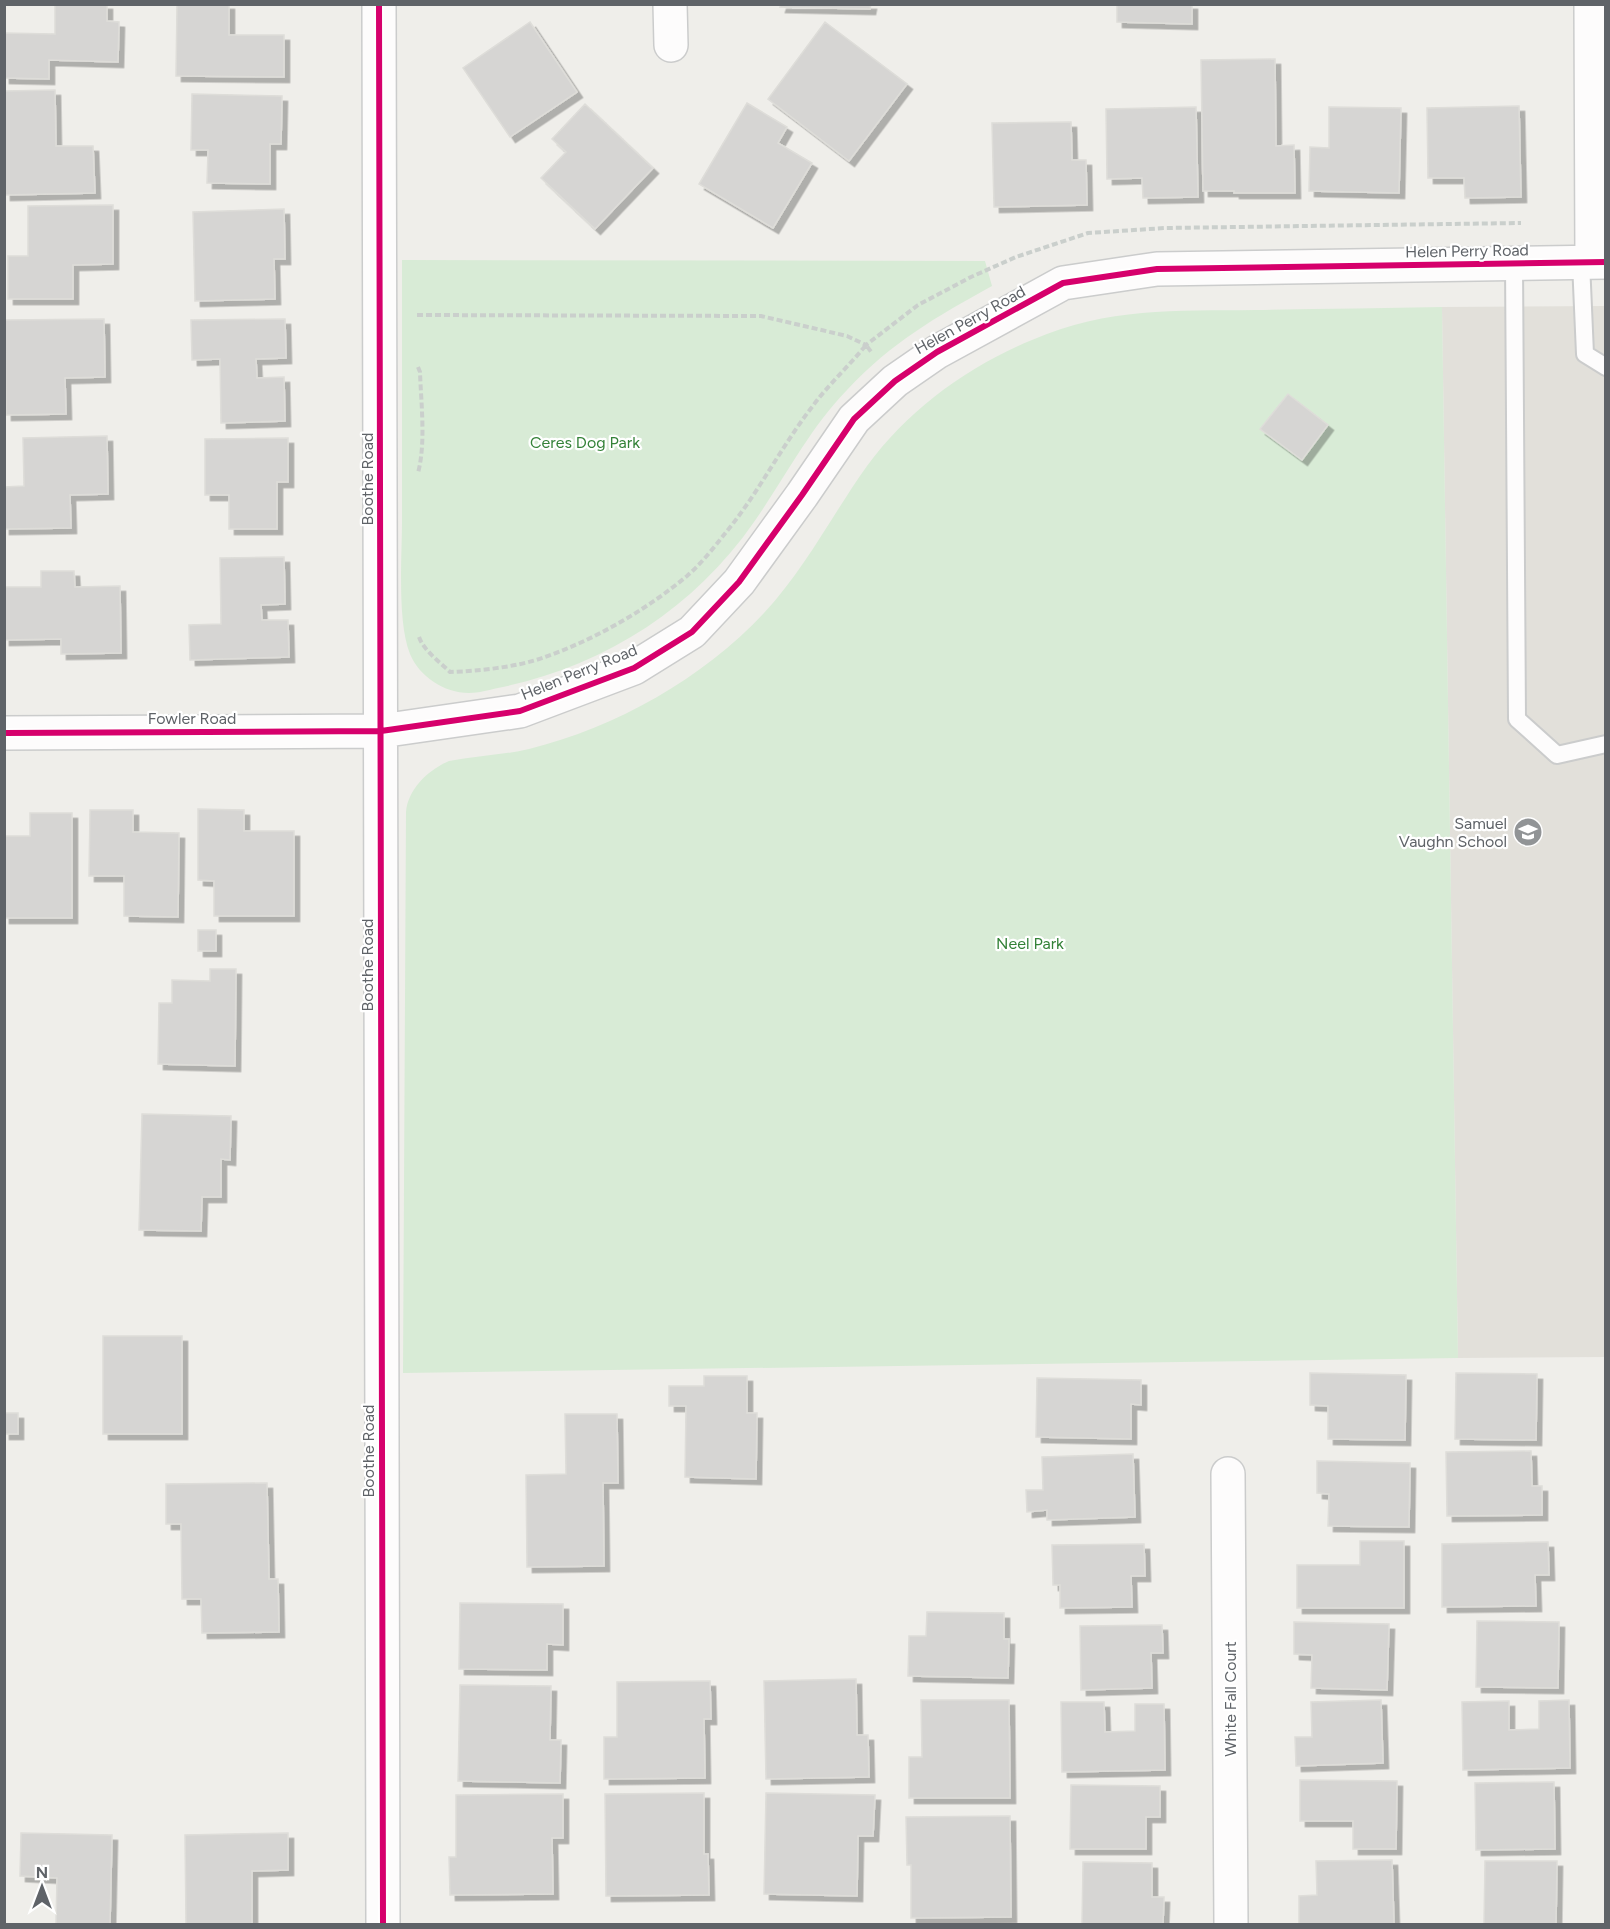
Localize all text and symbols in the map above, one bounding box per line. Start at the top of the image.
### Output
street label: Helen Perry Road [1405,240,1529,262]
street label: Helen Perry Road [911,282,1029,358]
street label: Boothe Road [358,433,377,525]
park label: Ceres Dog Park [530,433,640,452]
street label: Helen Perry Road [518,640,640,704]
street label: Fowler Road [148,709,236,728]
place label: Samuel Vaughn School [1399,814,1507,851]
school or university icon: Samuel Vaughn School [1512,816,1544,848]
street label: Boothe Road [358,919,377,1011]
park label: Neel Park [996,934,1064,953]
street label: Boothe Road [359,1405,378,1497]
street label: White Fall Court [1221,1641,1240,1757]
north arrow [12,1857,72,1917]
text: N [36,1863,48,1882]

